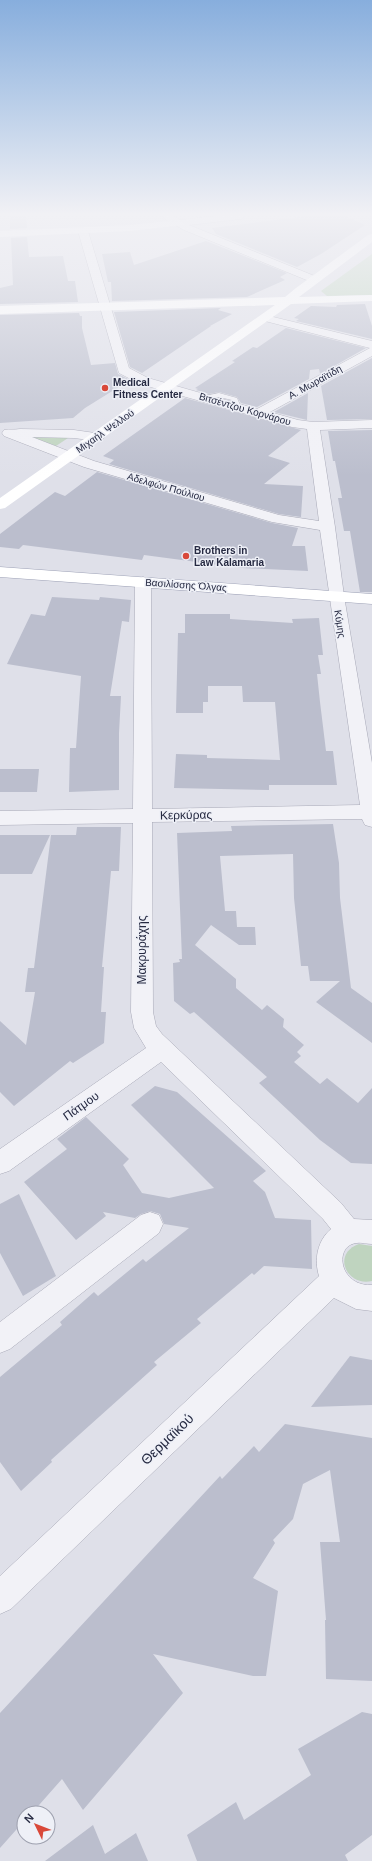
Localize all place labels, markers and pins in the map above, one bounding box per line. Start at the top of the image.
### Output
place label: Medical Fitness Center [113,377,183,400]
marker: Medical Fitness Center [100,383,110,393]
place label: Brothers in Law Kalamaria [194,545,264,568]
marker: Brothers in Law Kalamaria [181,551,191,561]

